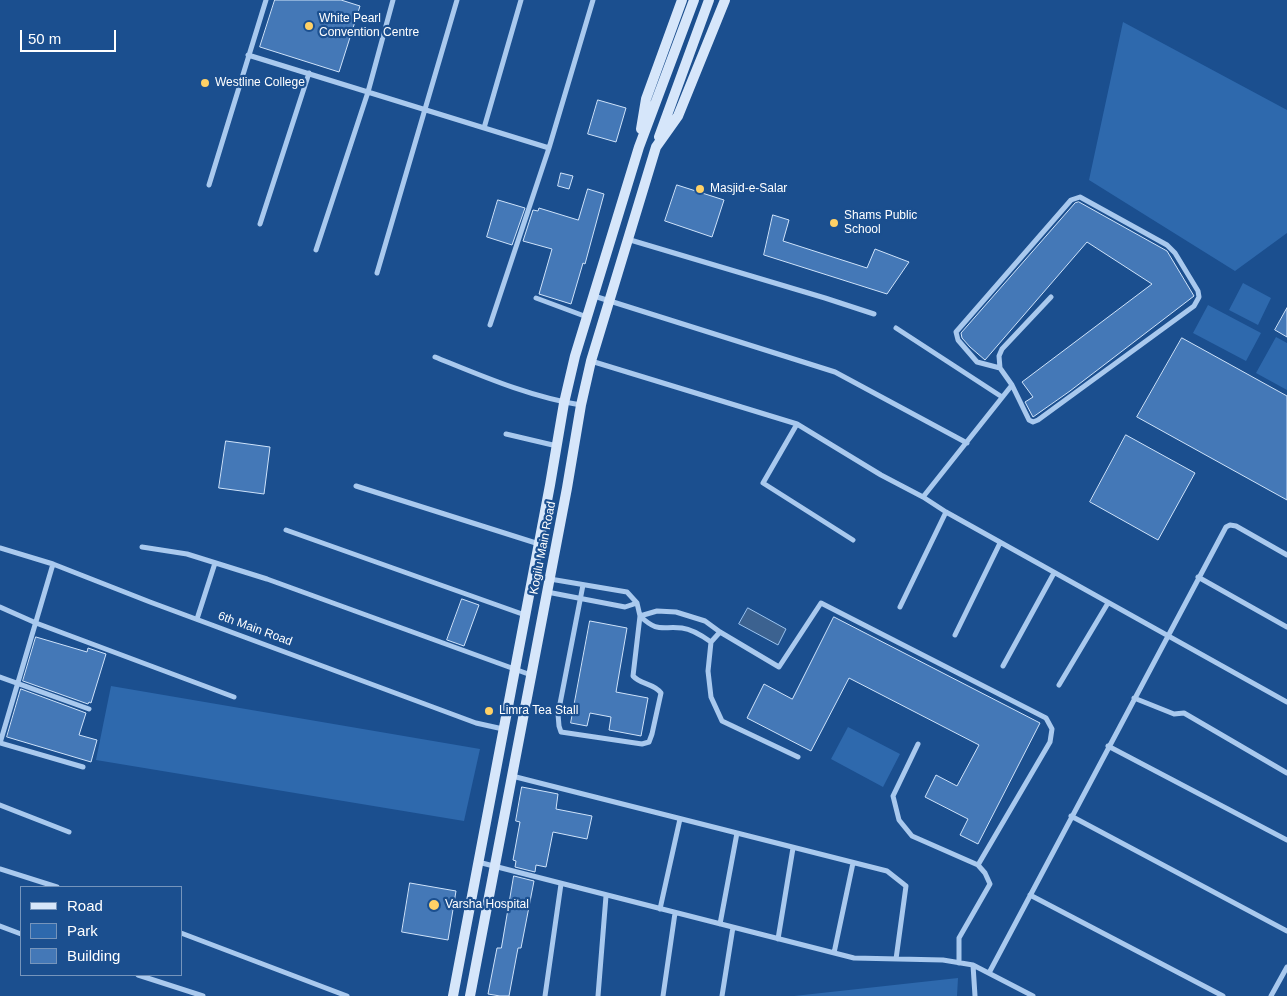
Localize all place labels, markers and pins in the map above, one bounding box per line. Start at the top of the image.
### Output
place label: White Pearl Convention Centre [319,12,419,40]
marker: White Pearl Convention Centre [303,20,315,32]
place label: Westline College [215,76,305,90]
marker: Westline College [199,77,211,89]
place label: Masjid-e-Salar [710,182,787,196]
marker: Masjid-e-Salar [694,183,706,195]
place label: Shams Public School [844,209,917,237]
marker: Shams Public School [828,217,840,229]
place label: Limra Tea Stall [499,704,578,718]
marker: Limra Tea Stall [483,705,495,717]
marker: Varsha Hospital [427,898,441,912]
place label: Varsha Hospital [445,898,529,912]

